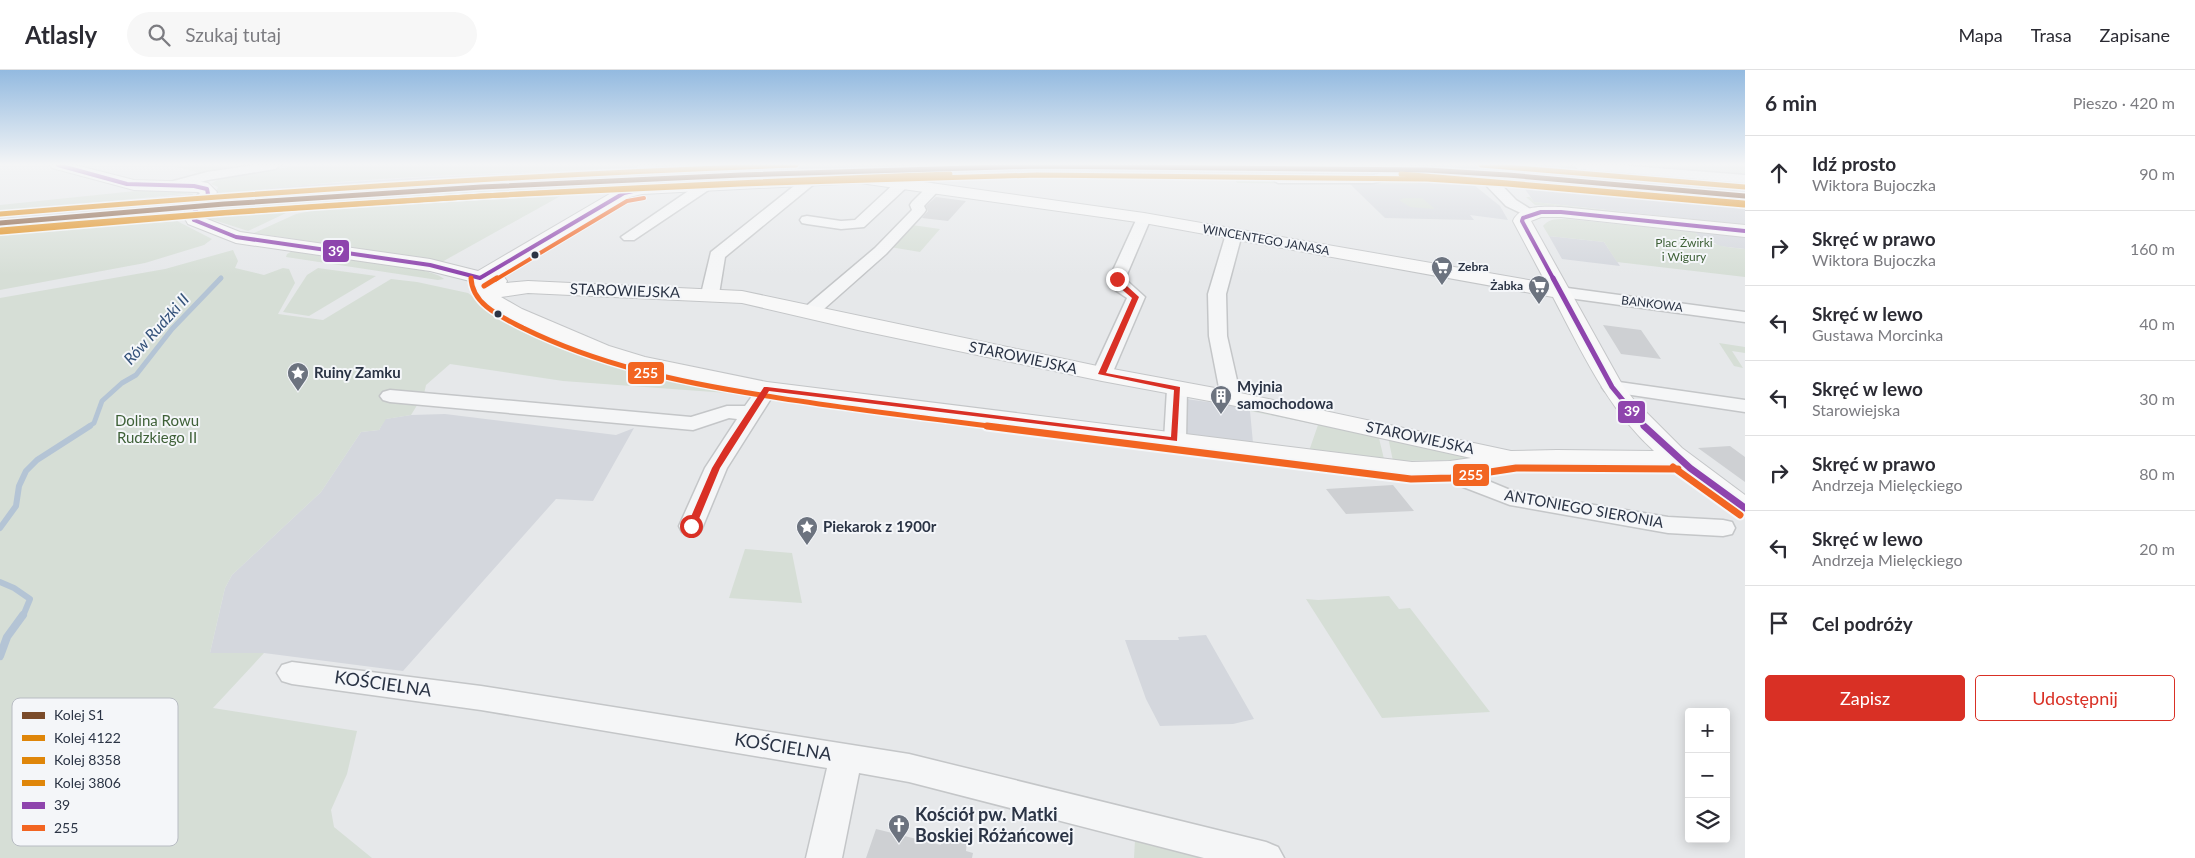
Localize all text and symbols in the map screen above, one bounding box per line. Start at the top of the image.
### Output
search box [127,12,477,57]
text: Atlasly [25,20,97,49]
icon: search [145,21,173,49]
text: Szukaj tutaj [185,23,281,46]
text: Mapa [1958,24,2003,46]
text: Trasa [2031,24,2072,46]
text: Zapisane [2100,24,2170,46]
text: 6 min [1765,90,1817,115]
text: Pieszo · 420 m [2073,93,2175,112]
text: Idź prosto [1812,152,1896,175]
icon: ahead [1765,159,1793,187]
text: 90 m [2139,164,2175,183]
text: Wiktora Bujoczka [1812,175,1936,194]
street label: WINCENTEGO JANASA [1201,221,1332,258]
text: Skręć w prawo [1812,227,1936,250]
icon: right [1765,234,1793,262]
park label: Plac Żwirki i Wigury [1655,235,1713,264]
line badge: 39 [322,239,350,263]
text: 160 m [2130,239,2175,258]
text: 39 [328,242,344,259]
unlabelled marker [530,250,540,260]
text: Wiktora Bujoczka [1812,250,1936,269]
supermarket icon: Zebra [1430,255,1454,286]
place label: Zebra [1458,259,1489,274]
route end [1106,268,1129,291]
supermarket icon: Żabka [1527,274,1551,305]
place label: Żabka [1490,278,1523,293]
street label: STAROWIEJSKA [570,279,681,301]
water label: Rów Rudzki II [119,289,192,368]
street label: BANKOWA [1620,292,1685,315]
text: Skręć w lewo [1812,302,1923,325]
unlabelled marker [493,309,503,319]
icon: left [1765,309,1793,337]
text: 40 m [2139,314,2175,333]
text: Gustawa Morcinka [1812,325,1943,344]
street label: STAROWIEJSKA [967,337,1080,377]
place icon: Ruiny Zamku [286,361,310,392]
line badge: 255 [627,361,665,385]
place label: Ruiny Zamku [314,363,401,381]
text: 255 [634,364,658,381]
place label: Myjnia samochodowa [1237,377,1333,412]
text: Skręć w lewo [1812,377,1923,400]
building icon: Myjnia samochodowa [1209,384,1233,415]
icon: left [1765,384,1793,412]
text: 30 m [2139,389,2175,408]
line badge: 39 [1617,400,1646,424]
text: Starowiejska [1812,400,1900,419]
text: 39 [1624,402,1640,419]
park label: Dolina Rowu Rudzkiego II [115,411,199,446]
street label: STAROWIEJSKA [1364,417,1477,457]
text: Skręć w prawo [1812,452,1936,475]
icon: right [1765,459,1793,487]
line badge: 255 [1452,463,1490,487]
text: 80 m [2139,464,2175,483]
text: 255 [1459,466,1483,483]
text: Andrzeja Mielęckiego [1812,475,1963,494]
street label: ANTONIEGO SIERONIA [1503,485,1666,531]
route start [680,515,703,538]
place icon: Piekarok z 1900r [795,515,819,546]
place label: Piekarok z 1900r [823,517,937,535]
text: Skręć w lewo [1812,527,1923,550]
icon: left [1765,534,1793,562]
text: 20 m [2139,539,2175,558]
text: Andrzeja Mielęckiego [1812,550,1963,569]
icon: arrive [1765,609,1793,637]
text: Cel podróży [1812,612,1913,635]
street label: KOŚCIELNA [333,665,434,701]
button: Zapisz [1765,675,1965,721]
button: Udostępnij [1975,675,2175,721]
legend [12,698,178,846]
text: Kolej S1 [54,706,104,723]
map controls [1685,708,1730,843]
button: + [1685,708,1730,753]
street label: KOŚCIELNA [733,727,834,765]
text: Kolej 4122 [54,729,121,746]
text: Kolej 8358 [54,751,121,768]
button: − [1685,753,1730,798]
text: Kolej 3806 [54,774,121,791]
text: 39 [54,796,70,813]
button: layers [1685,798,1730,843]
place label: Kościół pw. Matki Boskiej Różańcowej [915,803,1074,846]
church icon: Kościół pw. Matki Boskiej Różańcowej [887,813,911,844]
text: 255 [54,819,78,836]

